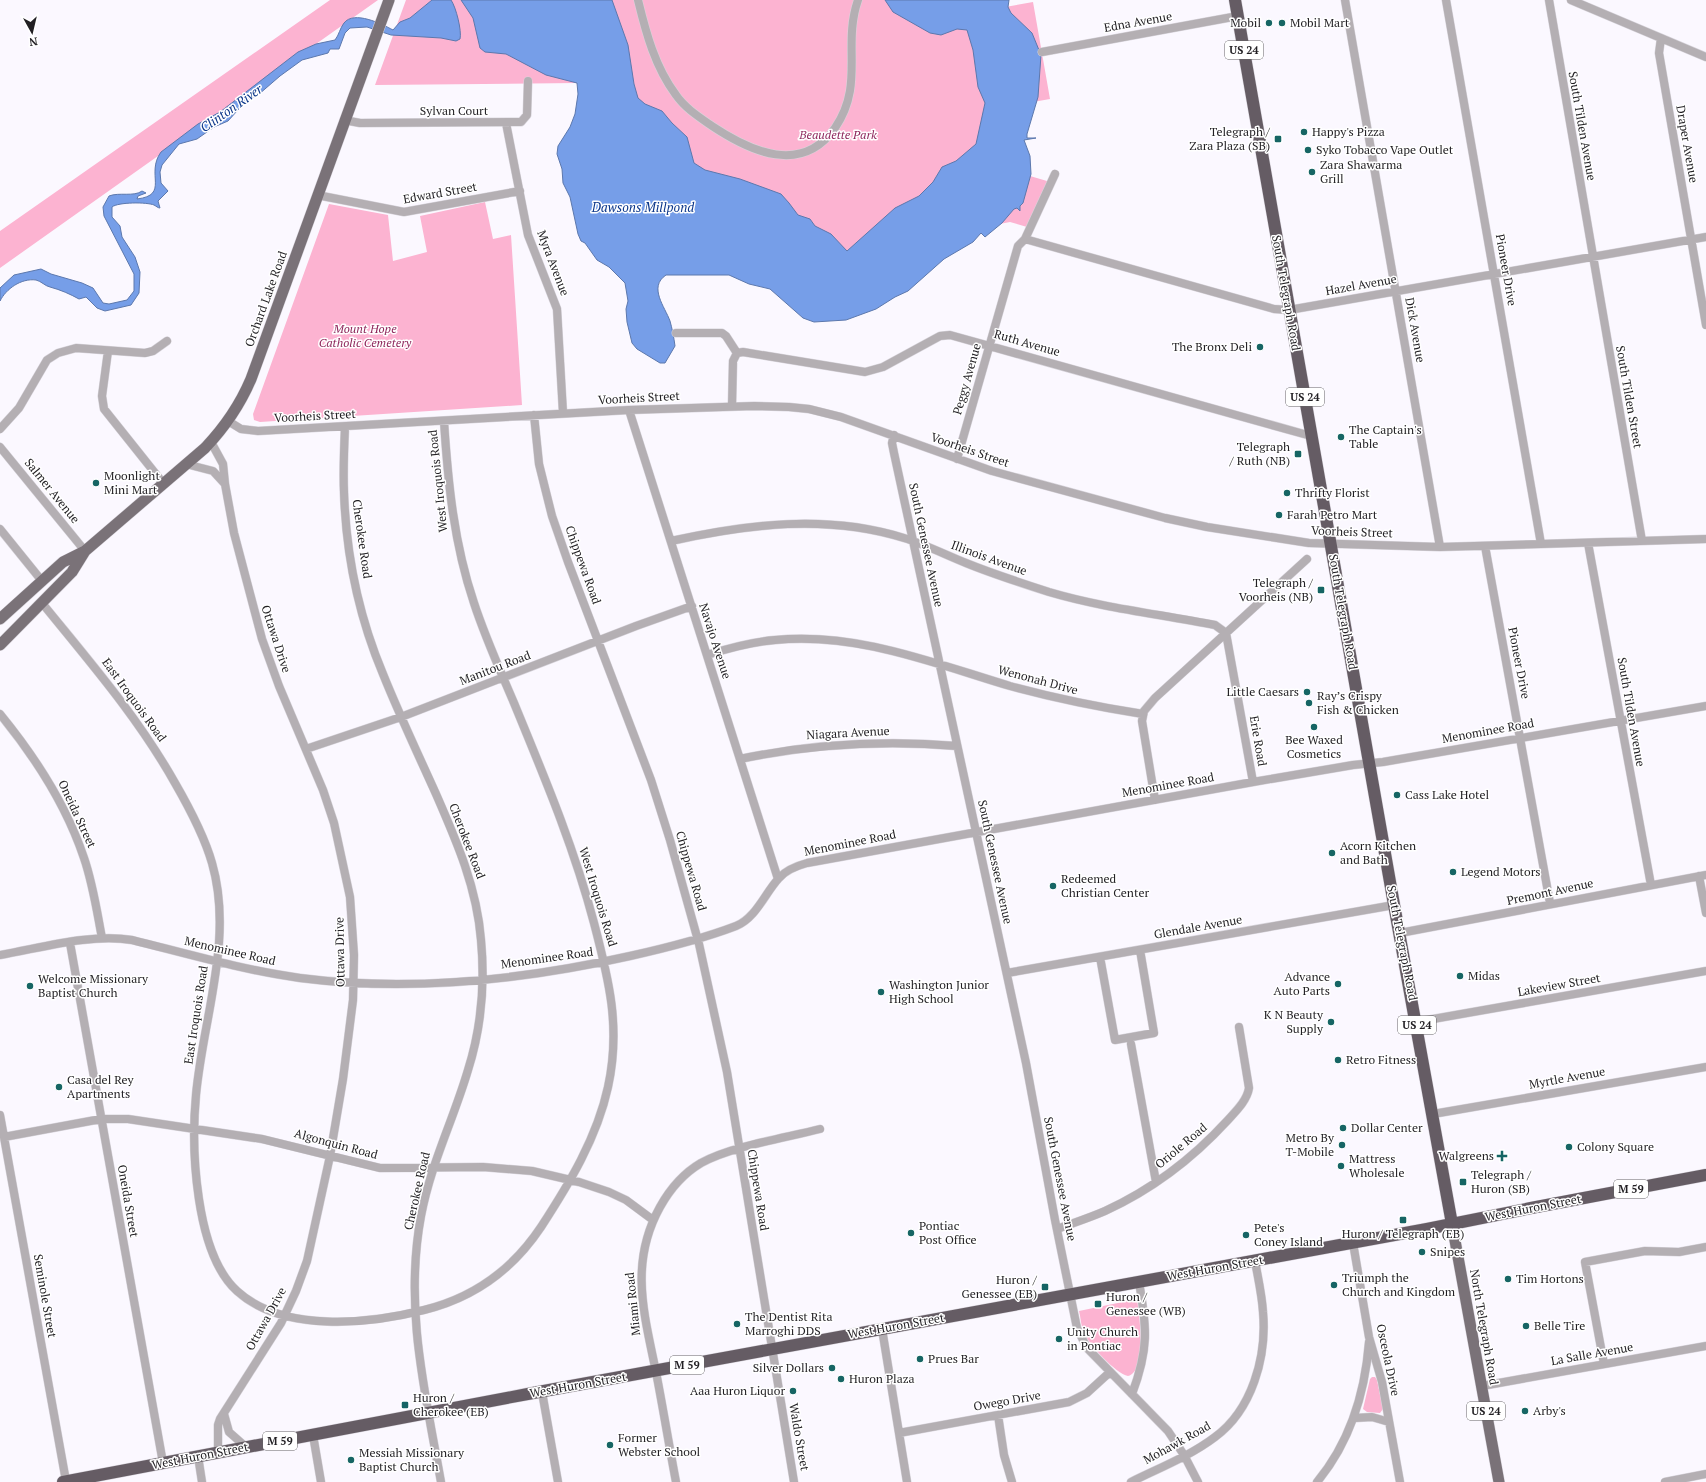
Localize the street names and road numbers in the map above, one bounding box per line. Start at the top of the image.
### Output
street label: Edna Avenue [1103,8,1173,35]
road number: US 24 [1225,41,1263,59]
street label: South Tilden Avenue [1565,70,1600,182]
street label: Sylvan Court [420,103,489,118]
street label: Draper Avenue [1673,104,1702,184]
street label: Edward Street [402,179,479,206]
street label: Myra Avenue [534,228,573,298]
street label: Pioneer Drive [1493,233,1520,307]
street label: South Telegraph Road [1269,234,1304,352]
street label: Orchard Lake Road [241,249,290,349]
street label: Hazel Avenue [1324,271,1398,298]
street label: Dick Avenue [1402,296,1429,364]
street label: Ruth Avenue [992,326,1062,359]
street label: Peggy Avenue [949,341,984,416]
street label: South Tilden Street [1613,345,1646,450]
street label: Voorheis Street [598,388,681,407]
road number: US 24 [1286,388,1324,406]
street label: Voorheis Street [274,406,357,425]
street label: West Iroquois Road [425,429,450,533]
street label: Voorheis Street [929,429,1012,470]
street label: Salmer Avenue [22,455,83,526]
street label: South Genessee Avenue [906,482,947,608]
street label: Cherokee Road [350,498,376,580]
street label: Voorheis Street [1311,523,1394,540]
street label: Chippewa Road [562,524,605,606]
street label: Illinois Avenue [949,537,1029,578]
street label: South Telegraph Road [1326,553,1361,671]
street label: Navajo Avenue [696,601,735,681]
street label: Ottawa Drive [259,603,294,675]
street label: Pioneer Drive [1505,626,1534,700]
street label: Manitou Road [457,647,533,688]
street label: East Iroquois Road [99,655,170,745]
street label: South Tilden Avenue [1614,656,1649,768]
street label: Wenonah Drive [997,662,1080,697]
street label: Erie Road [1247,715,1270,768]
street label: Menominee Road [1441,715,1535,746]
street label: Niagara Avenue [806,723,890,742]
street label: Menominee Road [1121,769,1215,800]
street label: Oneida Street [55,777,100,851]
street label: South Genessee Avenue [975,799,1016,925]
street label: Cherokee Road [446,801,489,881]
street label: Menominee Road [803,826,897,859]
street label: Chippewa Road [673,829,710,913]
street label: West Iroquois Road [576,845,621,949]
street label: Premont Avenue [1505,875,1595,908]
street label: South Telegraph Road [1384,884,1421,1002]
street label: Glendale Avenue [1153,911,1243,942]
street label: Ottawa Drive [331,917,348,987]
street label: Menominee Road [183,933,277,968]
street label: Menominee Road [500,944,594,971]
street label: East Iroquois Road [180,964,211,1065]
street label: Lakeview Street [1516,970,1602,999]
road number: US 24 [1398,1016,1436,1034]
street label: Myrtle Avenue [1528,1063,1606,1092]
street label: South Genessee Avenue [1041,1116,1080,1242]
street label: Oriole Road [1152,1119,1210,1172]
street label: Algonquin Road [293,1125,380,1162]
street label: Chippewa Road [745,1148,772,1232]
street label: Cherokee Road [400,1150,433,1231]
street label: Oneida Street [115,1164,142,1239]
road number: M 59 [1614,1180,1648,1198]
street label: West Huron Street [1483,1191,1583,1224]
street label: West Huron Street [1165,1252,1265,1283]
street label: Seminole Street [31,1253,60,1340]
street label: North Telegraph Road [1467,1268,1502,1386]
street label: Miami Road [622,1271,643,1337]
street label: Ottawa Drive [242,1284,289,1353]
street label: West Huron Street [846,1310,946,1341]
street label: Osceola Drive [1374,1322,1403,1397]
street label: La Salle Avenue [1550,1339,1634,1368]
road number: M 59 [670,1356,704,1374]
street label: West Huron Street [528,1369,628,1400]
street label: Owego Drive [972,1387,1042,1414]
street label: Waldo Street [786,1402,813,1472]
road number: US 24 [1467,1402,1505,1420]
street label: Mohawk Road [1140,1418,1213,1467]
road number: M 59 [263,1432,297,1450]
street label: West Huron Street [150,1439,250,1472]

